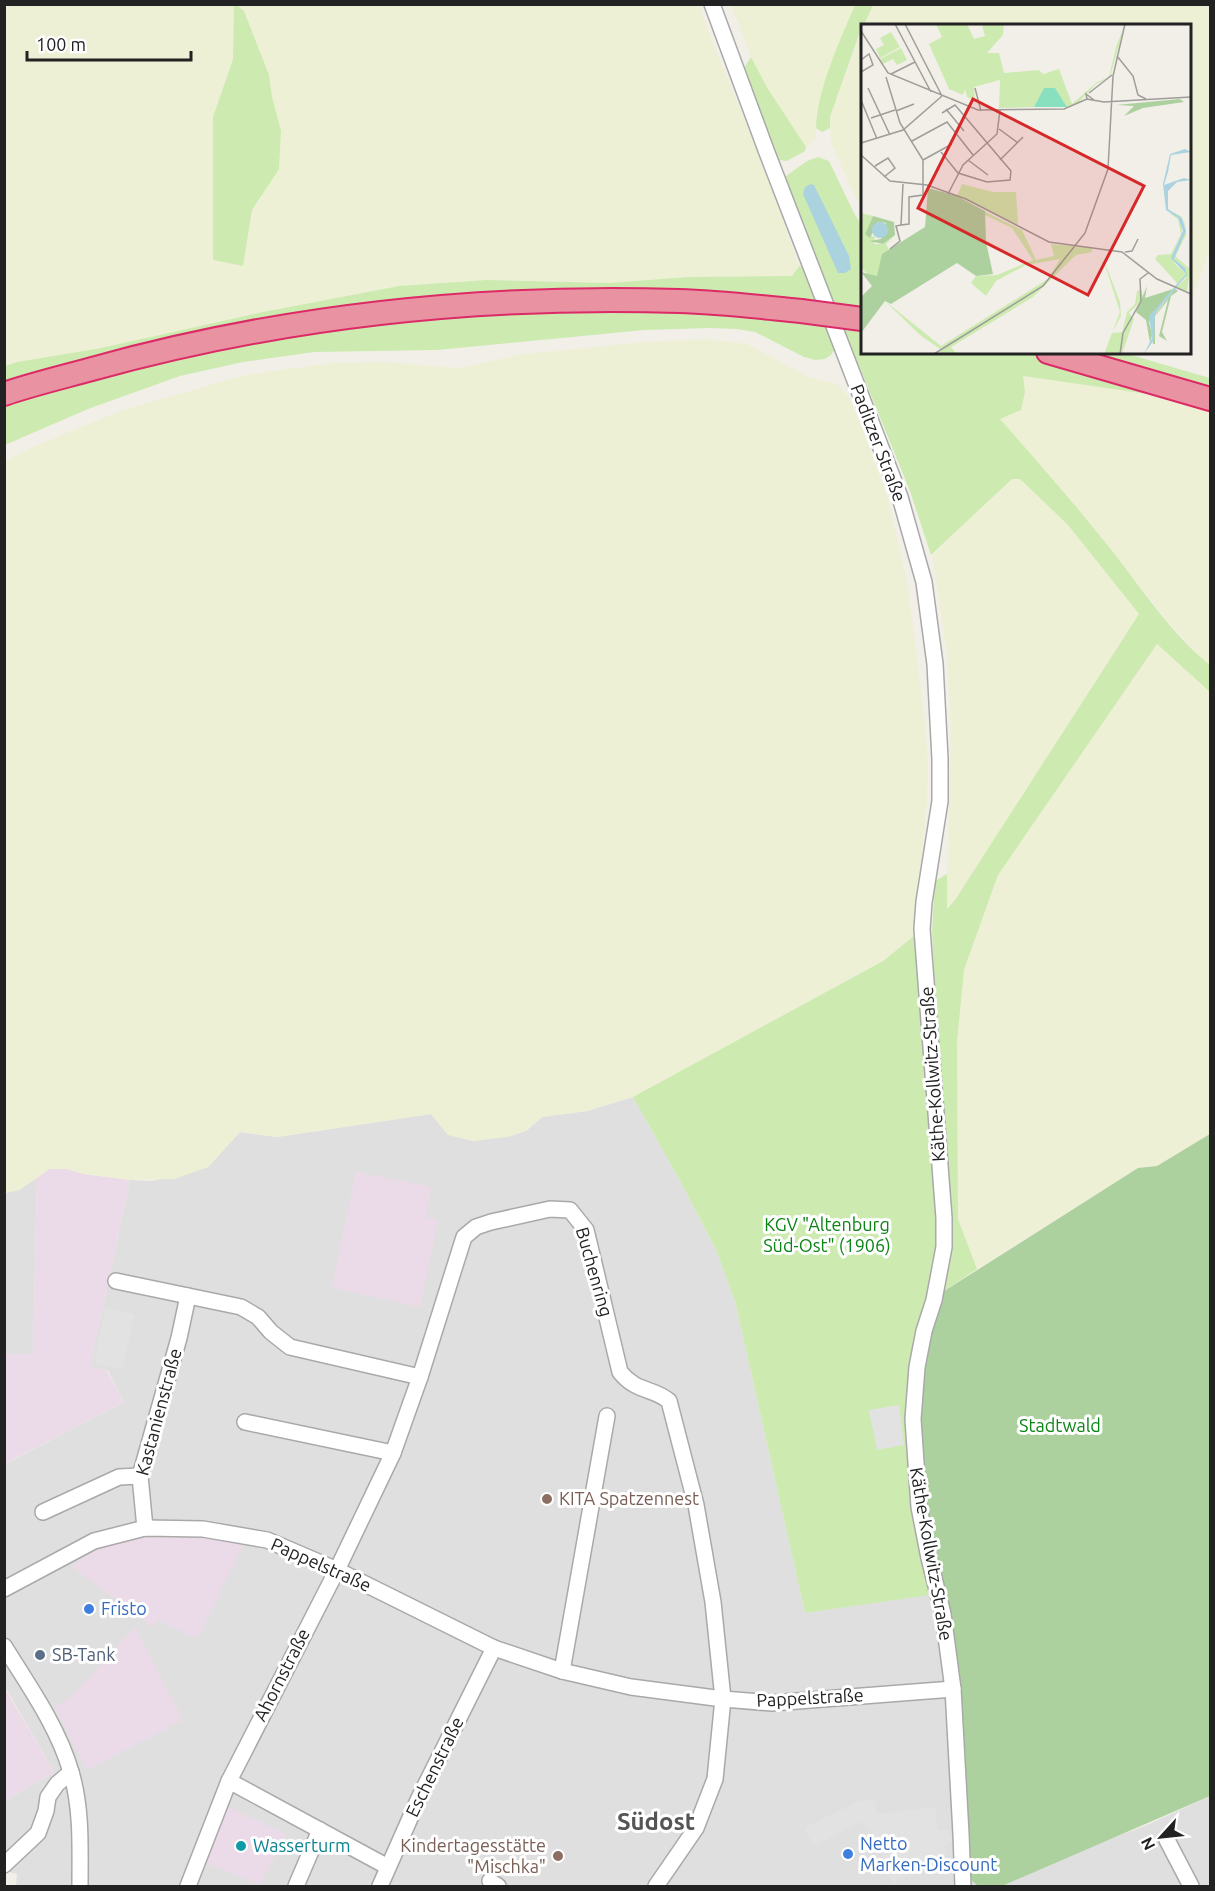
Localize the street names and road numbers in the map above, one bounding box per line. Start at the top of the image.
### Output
street label: Paditzer Straße [847,381,911,504]
street label: Käthe-Kollwitz-Straße [916,986,948,1162]
street label: Buchenring [573,1225,617,1319]
street label: Kastanienstraße [131,1346,185,1478]
street label: Käthe-Kollwitz-Straße [907,1466,957,1642]
street label: Pappelstraße [268,1533,374,1595]
street label: Ahornstraße [249,1625,313,1724]
street label: Pappelstraße [756,1684,864,1710]
street label: Eschenstraße [401,1713,467,1820]

